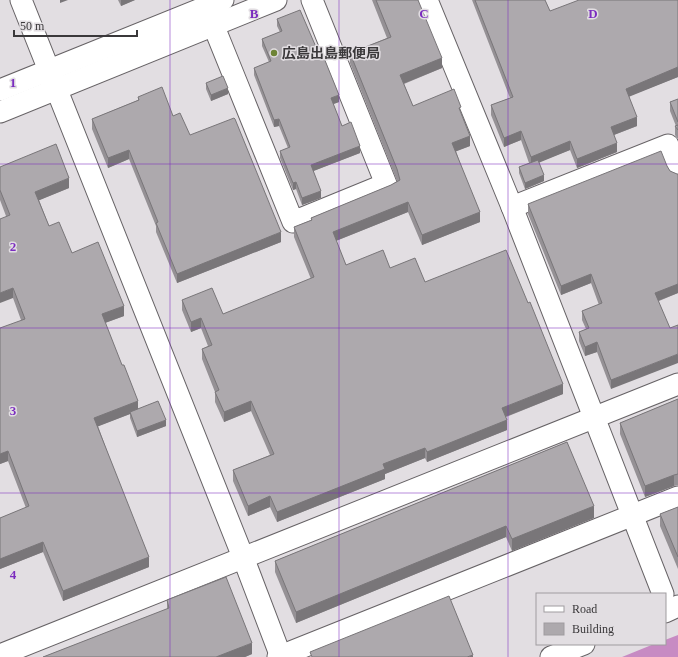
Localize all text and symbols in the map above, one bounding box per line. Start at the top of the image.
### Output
text: B [250,6,259,21]
text: C [419,6,429,21]
text: D [588,6,598,21]
scale bar [14,12,137,38]
text: 50 m [20,19,45,33]
place label: 広島出島郵便局 [282,46,380,61]
marker: 広島出島郵便局 [269,48,279,58]
text: 1 [10,75,16,90]
text: 2 [10,239,16,254]
text: 3 [10,403,17,418]
text: 4 [10,567,17,582]
legend [536,593,666,645]
text: Road [572,602,597,616]
text: Building [572,622,614,636]

